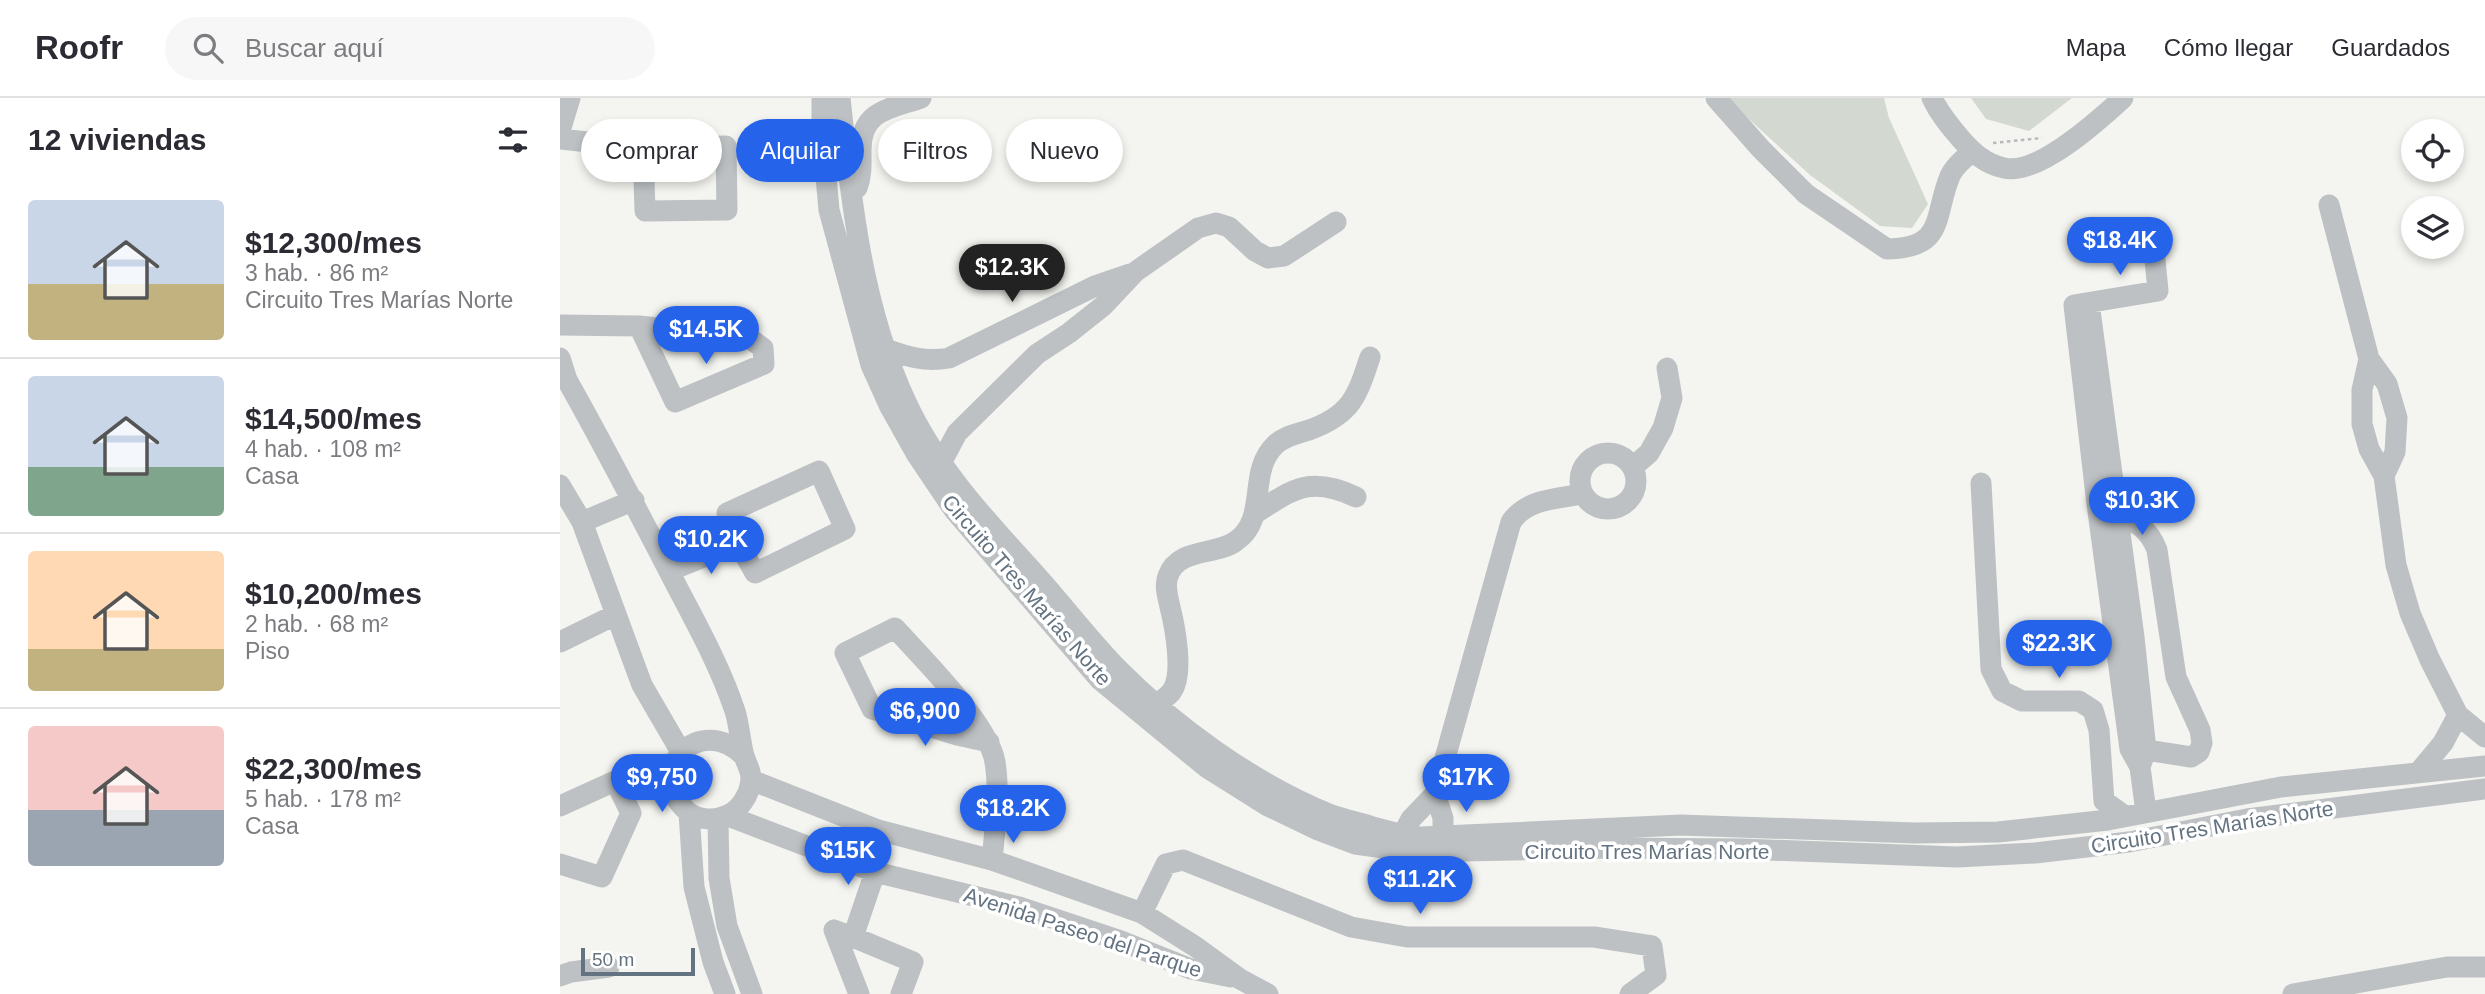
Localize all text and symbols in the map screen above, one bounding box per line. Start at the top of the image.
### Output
search box [165,17,655,80]
text: Roofr [35,29,123,66]
icon: search [189,29,227,67]
text: Buscar aquí [245,33,384,63]
text: Mapa [2066,34,2126,61]
text: Cómo llegar [2164,34,2293,61]
text: Guardados [2331,34,2450,61]
chip: Comprar [581,119,722,182]
chip: Alquilar [736,119,864,182]
chip: Filtros [878,119,992,182]
chip: Nuevo [1006,119,1123,182]
map controls [2401,119,2464,259]
button: locate [2401,119,2464,182]
icon: filters [494,121,532,159]
text: 12 viviendas [28,123,206,156]
button: layers [2401,196,2464,259]
pin: $18.4K [2063,218,2177,277]
text: $12,300/mes [245,226,422,259]
text: $18.4K [2083,227,2157,253]
icon: home [84,228,168,312]
pin: $12.3K [955,244,1069,304]
text: $12.3K [975,254,1049,280]
text: 3 hab. · 86 m² [245,260,388,286]
text: Circuito Tres Marías Norte [245,287,513,313]
pin: $14.5K [649,306,763,366]
text: $14.5K [669,316,743,342]
text: $14,500/mes [245,402,422,435]
icon: home [84,404,168,488]
text: 4 hab. · 108 m² [245,436,401,462]
text: Casa [245,463,299,489]
pin: $10.3K [2085,478,2199,537]
text: $10.3K [2105,487,2179,513]
street label: Circuito Tres Marías Norte [938,490,1116,690]
pin: $10.2K [654,517,768,576]
text: $10.2K [674,526,748,552]
text: $10,200/mes [245,577,422,610]
icon: home [84,579,168,663]
text: 2 hab. · 68 m² [245,611,388,637]
pin: $22.3K [2002,620,2116,680]
text: $22.3K [2022,630,2096,656]
text: Piso [245,638,290,664]
pin: $6,900 [868,688,982,748]
text: $6,900 [890,698,960,724]
text: $22,300/mes [245,752,422,785]
icon: home [84,754,168,838]
pin: $9,750 [605,754,719,814]
pin: $17K [1425,754,1507,814]
text: $9,750 [627,764,697,790]
text: $17K [1439,764,1493,790]
text: 5 hab. · 178 m² [245,786,401,812]
pin: $18.2K [956,786,1070,845]
text: $18.2K [976,795,1050,821]
street label: Circuito Tres Marías Norte [2089,796,2335,858]
text: Casa [245,813,299,839]
pin: $15K [807,828,889,887]
text: $15K [821,837,875,863]
street label: Circuito Tres Marías Norte [1524,840,1770,863]
pin: $11.2K [1363,856,1477,916]
text: $11.2K [1384,866,1456,892]
street label: Avenida Paseo del Parque [961,883,1205,981]
scale bar [581,945,695,977]
text: 50 m [592,949,634,970]

